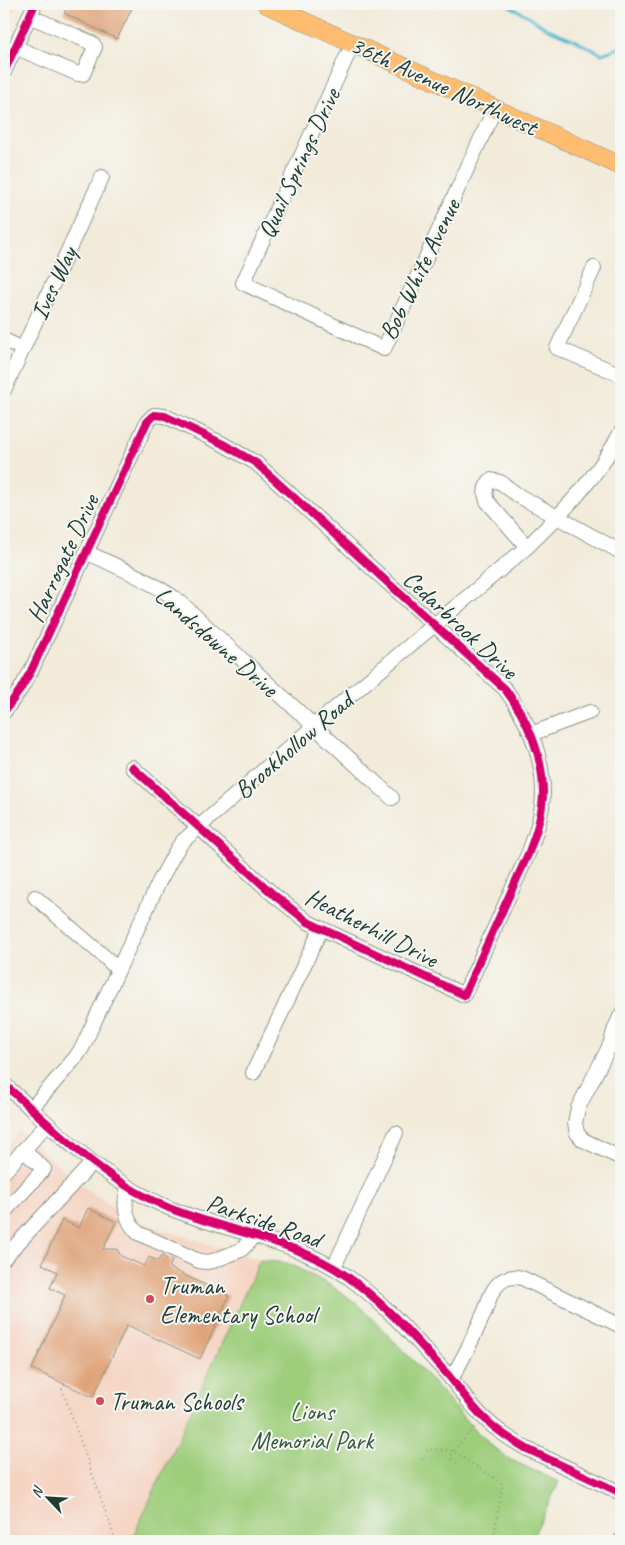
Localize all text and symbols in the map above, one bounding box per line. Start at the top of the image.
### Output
street label: 36th Avenue Northwest [345,29,544,144]
street label: Quail Springs Drive [250,82,348,243]
street label: Bob White Avenue [372,192,469,345]
street label: Ives Way [23,240,86,325]
street label: Harrogate Drive [19,487,107,628]
street label: Cedarbrook Drive [396,563,526,687]
street label: Landsdowne Drive [148,579,286,705]
street label: Brookhollow Road [228,683,363,806]
street label: Heatherhill Drive [300,881,445,976]
street label: Parkside Road [202,1186,329,1257]
place label: Truman Elementary School [160,1270,321,1331]
marker: Truman Elementary School [144,1293,156,1305]
place label: Truman Schools [110,1386,245,1418]
marker: Truman Schools [94,1395,106,1407]
park label: Lions Memorial Park [251,1396,375,1457]
north arrow [22,1472,72,1522]
text: N [27,1483,47,1500]

